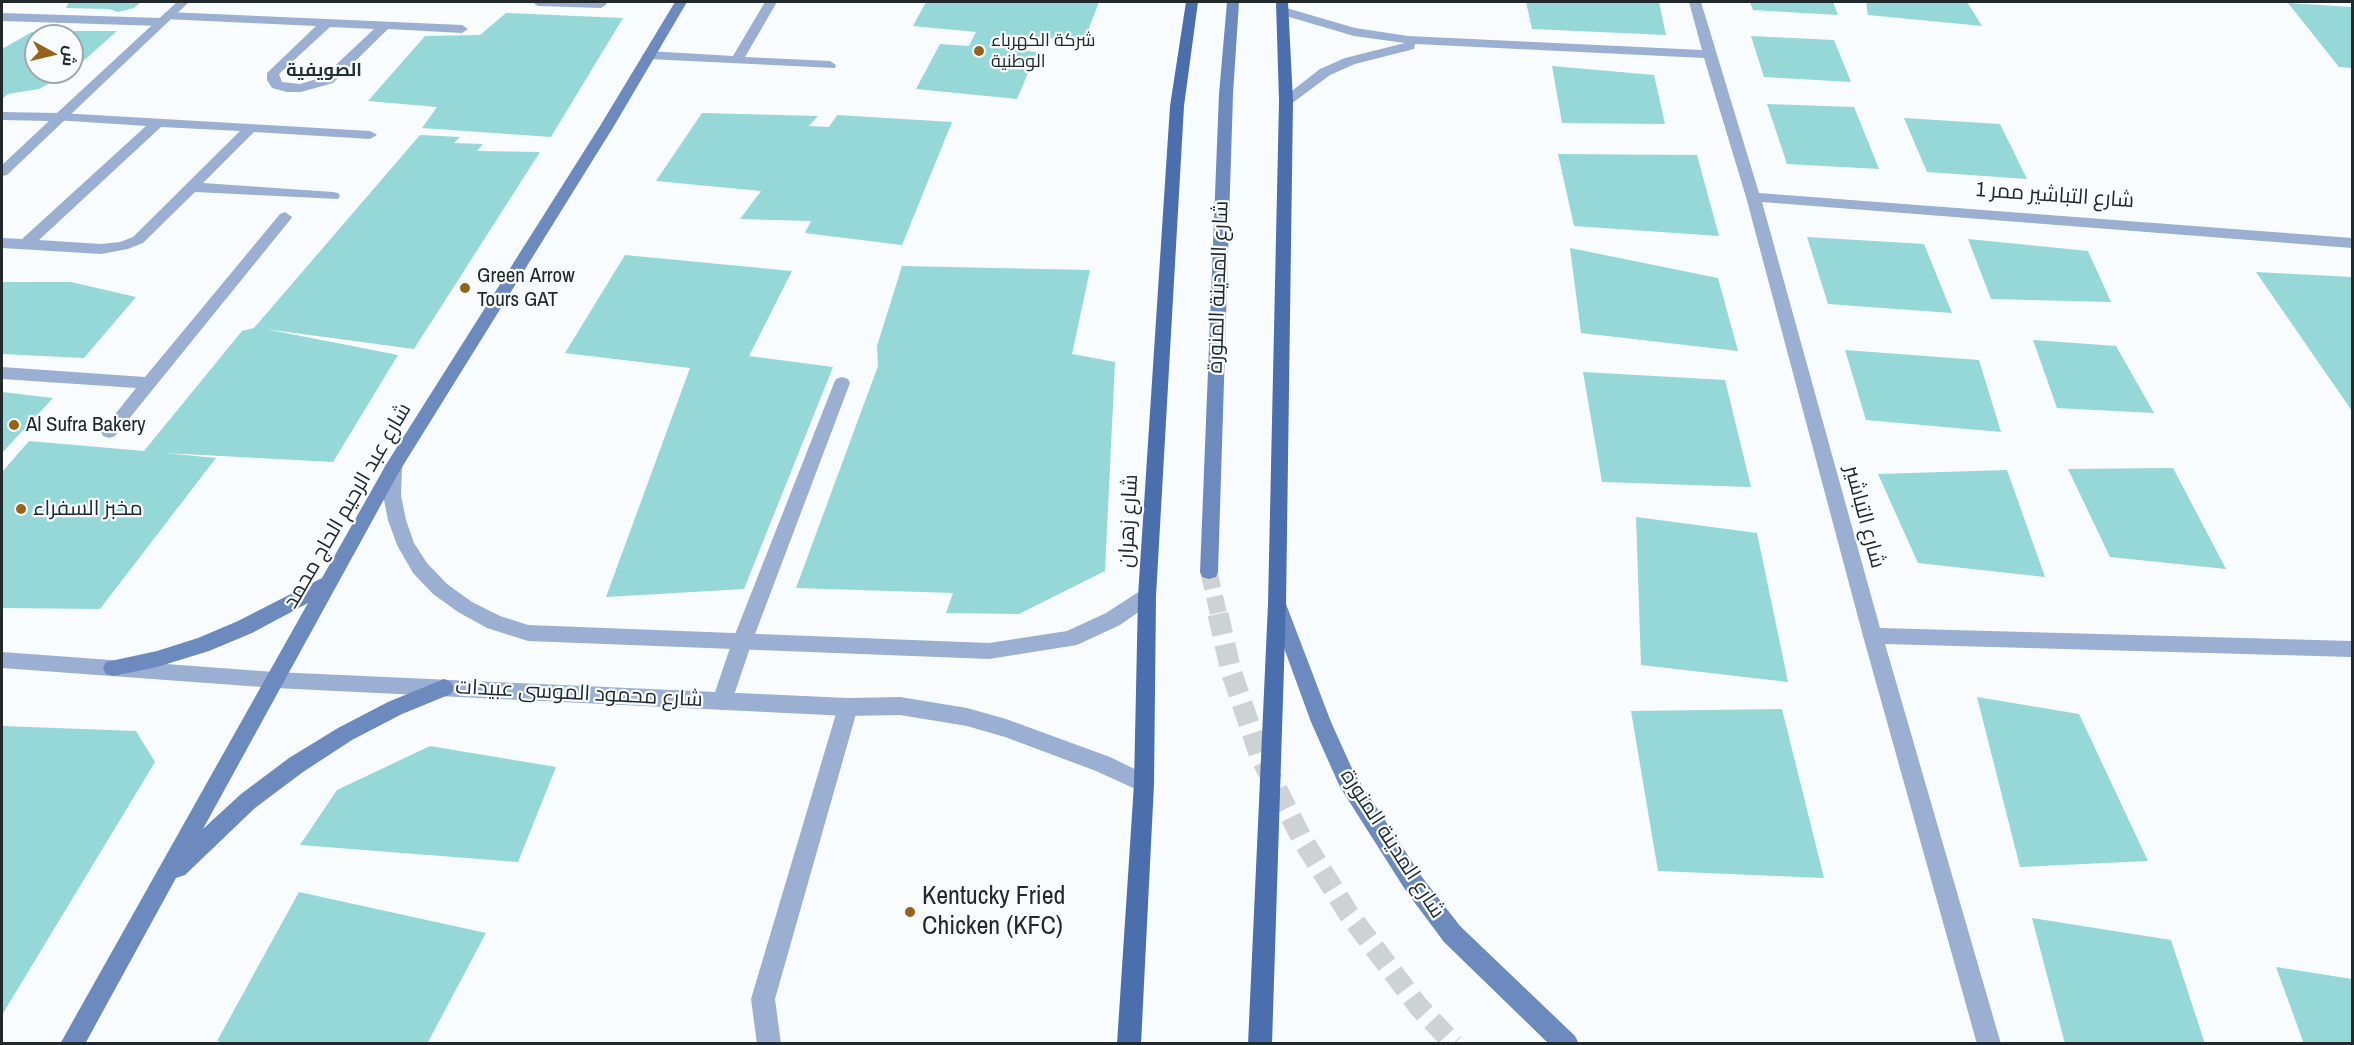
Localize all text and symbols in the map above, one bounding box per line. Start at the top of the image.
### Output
north arrow [24,24,84,84]
place label: شركة الكهرباء الوطنية [991,30,1096,72]
marker: شركة الكهرباء الوطنية [972,44,986,58]
text: ش [58,45,82,68]
district label: الصويفية [286,60,362,82]
street label: شارع التباشير ممر 1 [1975,178,2135,214]
street label: شارع المدينة المنورة [1203,200,1235,374]
place label: Green Arrow Tours GAT [477,263,575,313]
marker: Green Arrow Tours GAT [458,281,472,295]
street label: شارع عبد الرحيم الحاج محمد [279,399,417,613]
place label: Al Sufra Bakery [26,412,146,438]
marker: Al Sufra Bakery [7,418,21,432]
street label: شارع التباشير [1838,463,1890,571]
street label: شارع زهران [1114,474,1144,568]
place label: مخبز السفراء [33,496,143,522]
marker: مخبز السفراء [14,502,28,516]
street label: شارع محمود الموسى عبيدات [455,675,703,713]
street label: شارع المدينة المنورة [1334,765,1450,923]
place label: Kentucky Fried Chicken (KFC) [922,881,1065,942]
marker: Kentucky Fried Chicken (KFC) [903,905,917,919]

